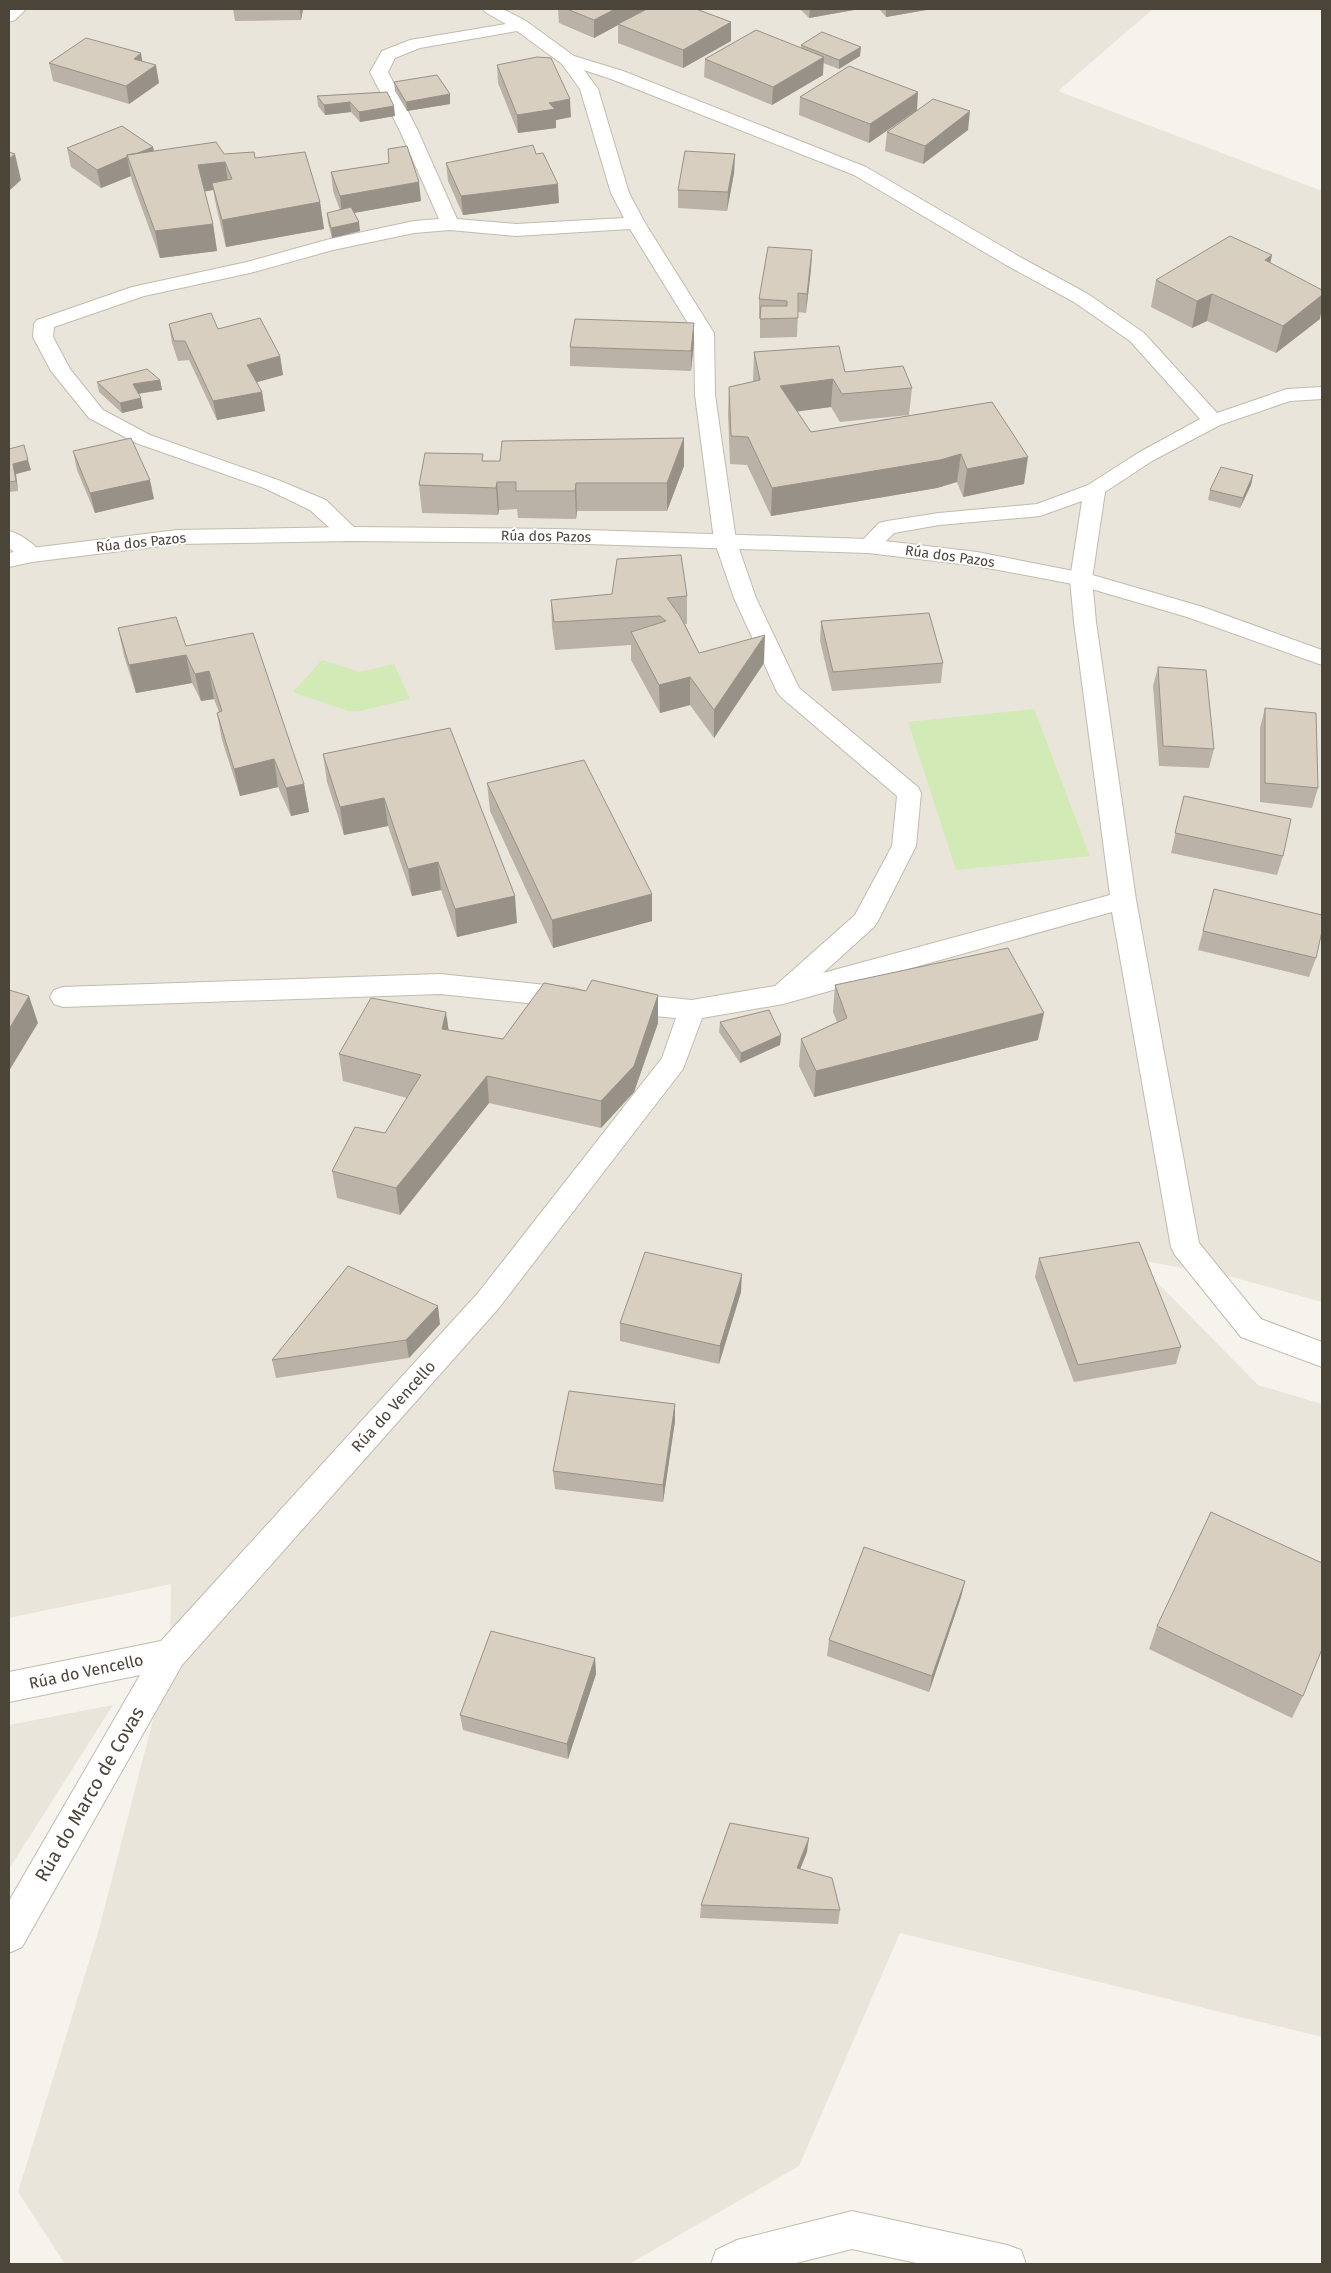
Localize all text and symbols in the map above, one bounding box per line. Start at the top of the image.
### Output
street label: Rúa dos Pazos [501,527,592,546]
street label: Rúa dos Pazos [95,529,187,556]
street label: Rúa dos Pazos [904,542,996,571]
street label: Rúa do Vencello [347,1357,439,1456]
street label: Rúa do Vencello [27,1650,145,1693]
street label: Rúa do Marco de Covas [30,1703,149,1886]

